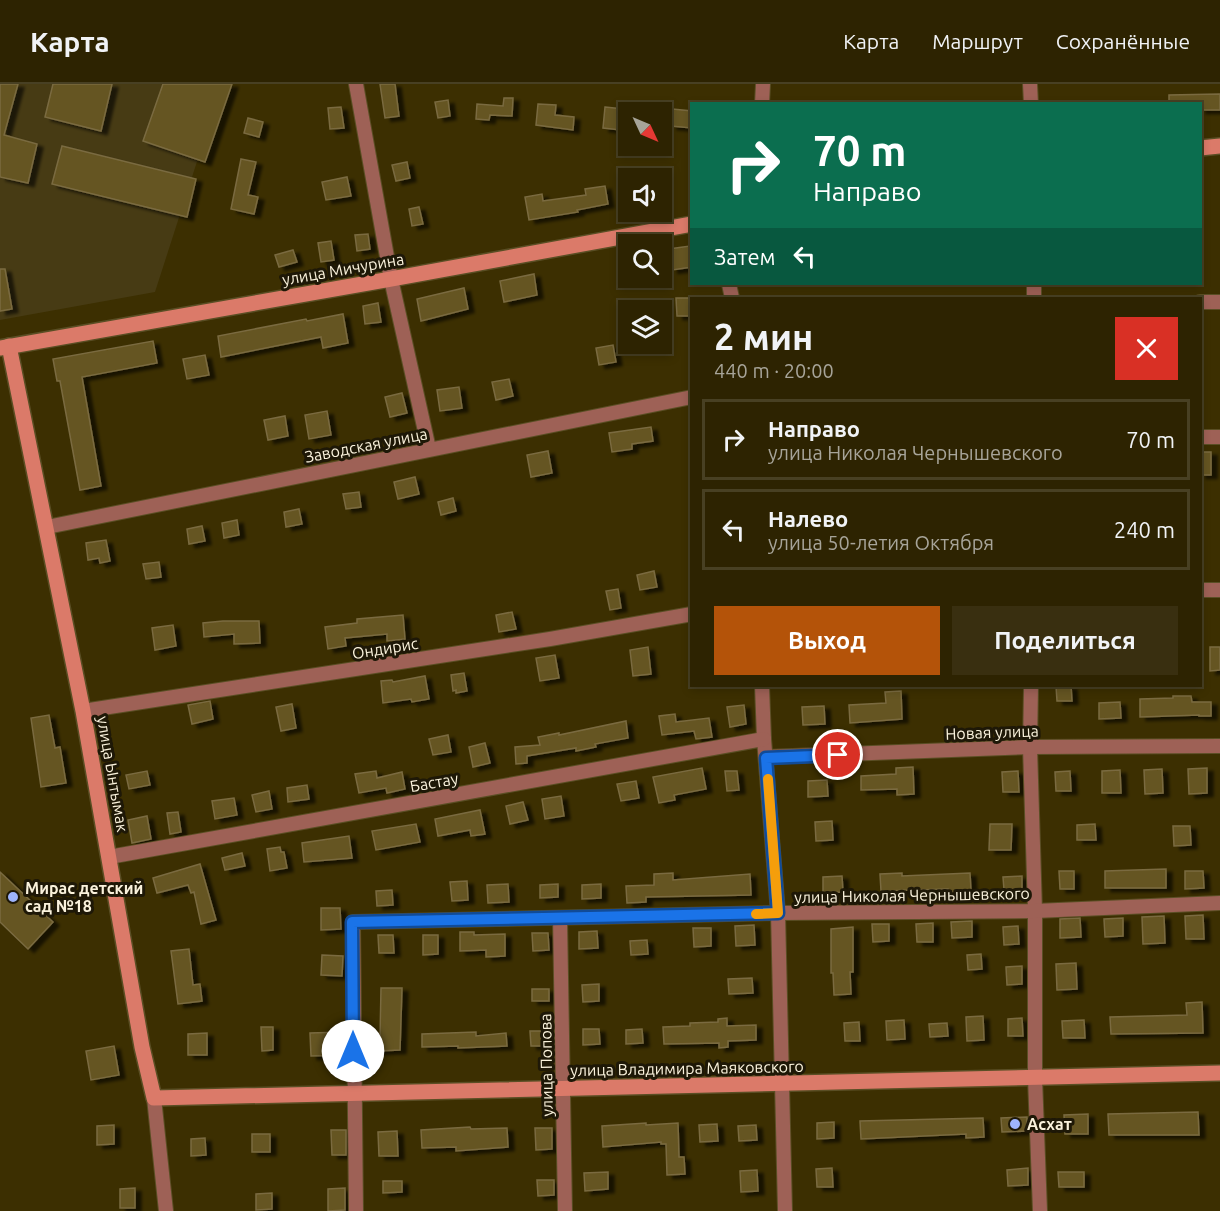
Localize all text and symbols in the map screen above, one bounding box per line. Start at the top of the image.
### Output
text: Карта [30,26,110,57]
text: Карта [843,29,899,53]
text: Маршрут [932,29,1023,53]
text: Сохранённые [1056,29,1190,53]
north arrow [618,102,672,156]
map controls [618,102,672,354]
icon: right [714,126,792,204]
text: 70 m [813,127,907,174]
button: sound [618,168,672,222]
text: Направо [813,176,922,206]
button: search [618,234,672,288]
icon: left [788,240,821,273]
text: Затем [714,244,776,269]
street label: улица Мичурина [281,249,405,289]
button: layers [618,300,672,354]
text: 2 мин [714,316,813,357]
button: close [1115,317,1178,380]
text: 440 m · 20:00 [714,359,834,382]
text: Направо [768,416,860,441]
icon: right [717,423,750,456]
street label: Заводская улица [303,424,429,466]
text: 70 m [1126,427,1175,452]
text: улица Николая Чернышевского [768,441,1063,464]
text: Налево [768,506,848,531]
icon: left [717,513,750,546]
text: 240 m [1114,517,1175,542]
text: улица 50-летия Октября [768,531,994,554]
button: Выход [714,606,940,675]
button: Поделиться [952,606,1178,675]
street label: Ондирис [351,634,420,662]
street label: улица Ынтымак [94,715,132,833]
street label: Новая улица [945,721,1039,743]
pin [812,729,863,780]
icon: arrive [821,738,854,771]
street label: Бастау [408,769,460,795]
place label: Мирас детский сад №18 [25,879,143,915]
street label: улица Николая Чернышевского [794,884,1030,906]
marker: Мирас детский сад №18 [6,890,20,904]
street label: улица Попова [536,1013,556,1117]
position arrow [321,1019,385,1083]
street label: улица Владимира Маяковского [570,1057,804,1079]
place label: Асхат [1027,1115,1072,1133]
marker: Асхат [1008,1117,1022,1131]

